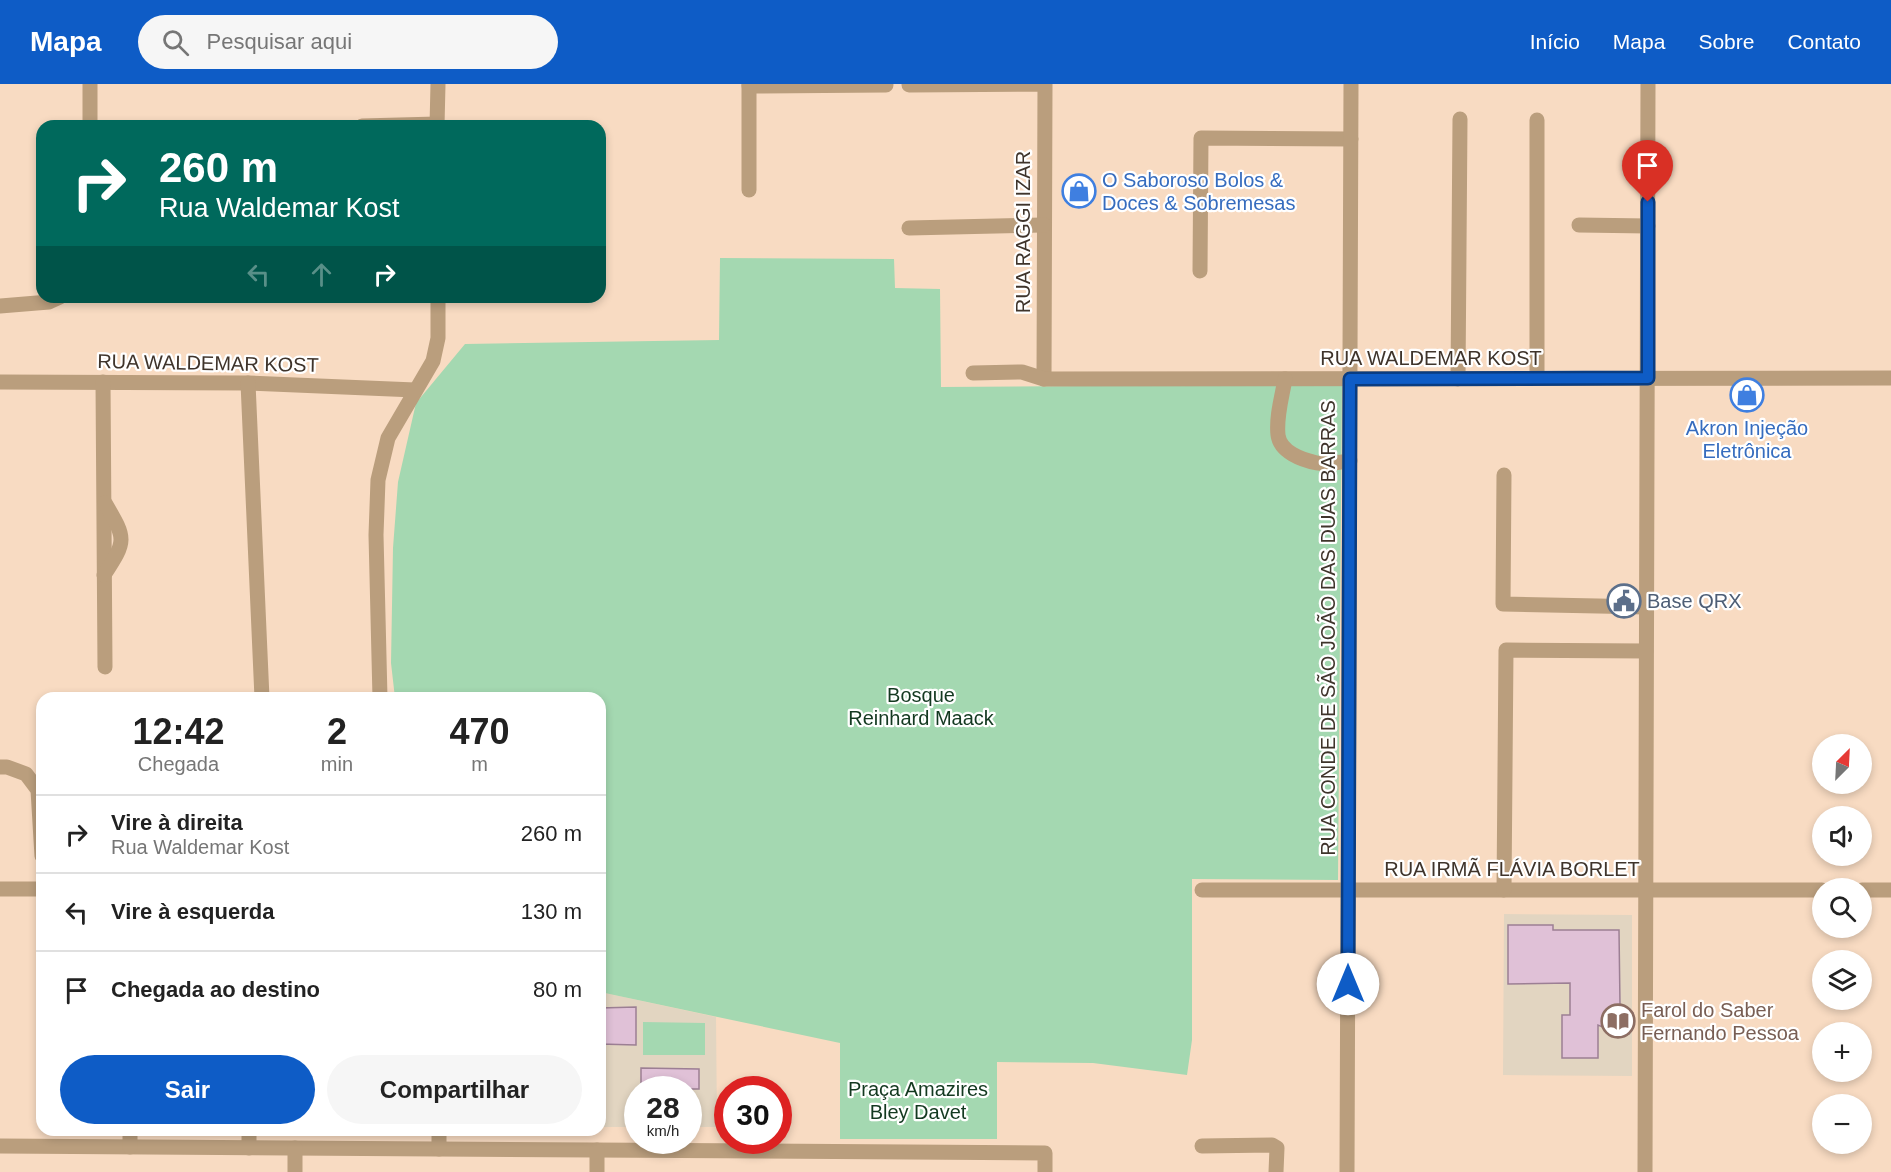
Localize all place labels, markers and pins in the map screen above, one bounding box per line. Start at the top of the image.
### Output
pin [1622,140,1673,202]
place label: O Saboroso Bolos & Doces & Sobremesas [1102,169,1295,214]
shop icon: O Saboroso Bolos & Doces & Sobremesas [1061,173,1097,209]
shop icon: Akron Injeção Eletrônica [1729,377,1765,413]
place label: Akron Injeção Eletrônica [1686,417,1808,462]
public building icon: Base QRX [1606,583,1642,619]
place label: Base QRX [1647,590,1741,612]
place label: Farol do Saber Fernando Pessoa [1641,999,1800,1044]
library icon: Farol do Saber Fernando Pessoa [1600,1003,1636,1039]

